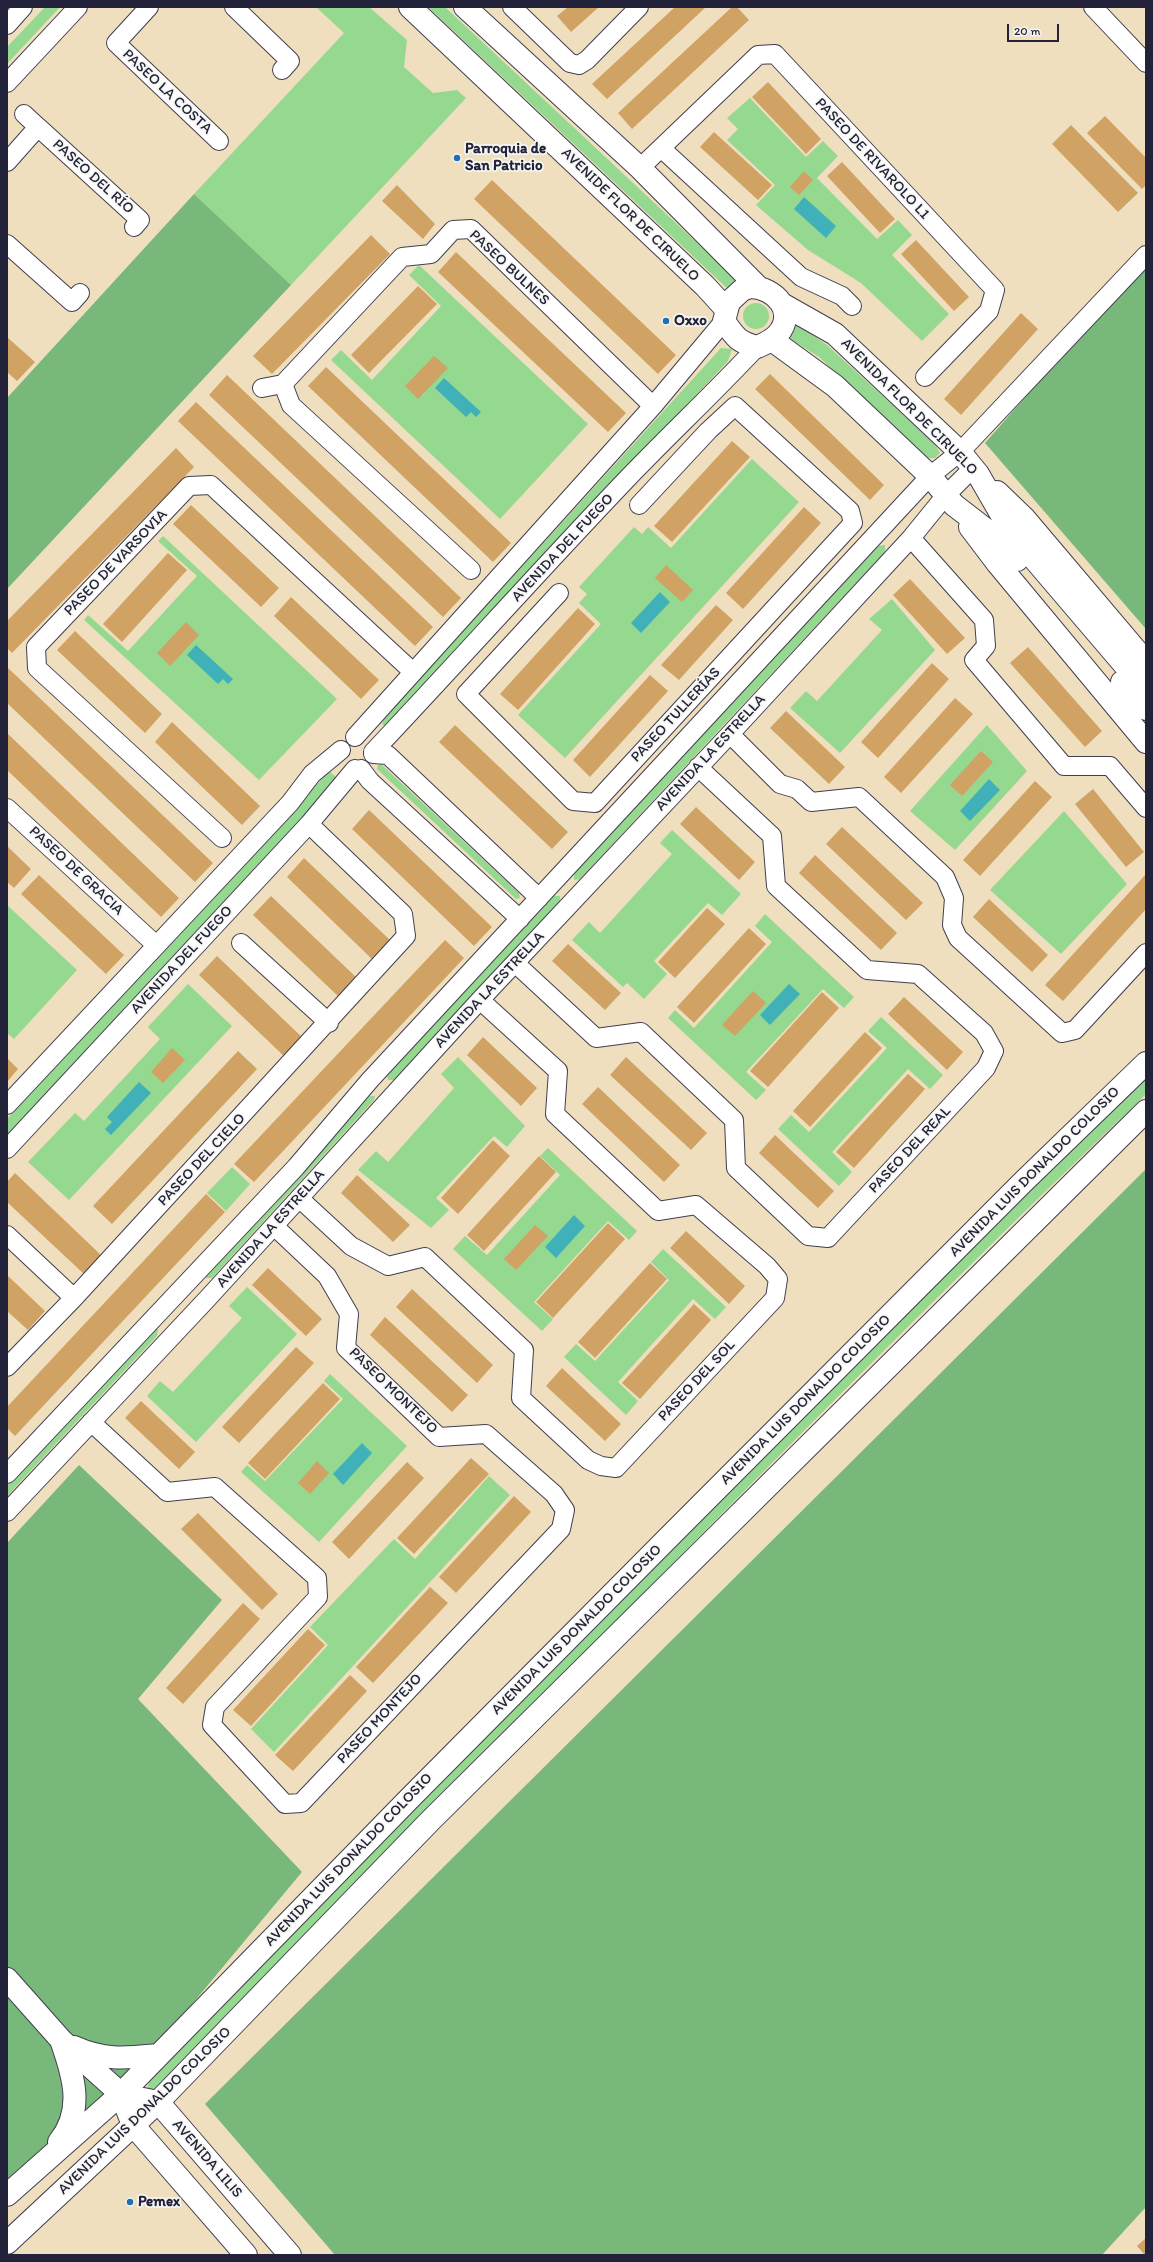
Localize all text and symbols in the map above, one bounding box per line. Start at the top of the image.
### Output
scale bar [1009,16,1061,42]
text: 20 m [1014,24,1041,38]
street label: PASEO LA COSTA [118,46,216,138]
street label: PASEO DE RIVAROLO L1 [811,94,933,224]
street label: PASEO DEL RÍO [49,136,137,218]
place label: Parroquia de San Patricio [465,140,546,175]
street label: AVENIDE FLOR DE CIRUELO [557,144,703,286]
marker: Parroquia de San Patricio [452,153,462,163]
street label: PASEO BULNES [465,226,553,310]
place label: Oxxo [674,312,707,330]
marker: Oxxo [661,316,671,326]
street label: AVENIDA FLOR DE CIRUELO [837,335,981,479]
street label: AVENIDA DEL FUEGO [508,490,618,606]
street label: PASEO DE VARSOVIA [61,506,171,620]
street label: PASEO TULLERÍAS [627,664,725,766]
street label: AVENIDA LA ESTRELLA [652,691,770,815]
street label: PASEO DE GRACIA [25,823,127,919]
street label: AVENIDA DEL FUEGO [127,902,237,1018]
street label: AVENIDA LA ESTRELLA [431,928,549,1052]
street label: AVENIDA LUIS DONALDO COLOSIO [946,1083,1124,1261]
street label: PASEO DEL REAL [865,1103,955,1197]
street label: PASEO DEL CIELO [155,1110,249,1210]
street label: AVENIDA LA ESTRELLA [213,1166,329,1292]
street label: AVENIDA LUIS DONALDO COLOSIO [717,1311,895,1489]
street label: PASEO DEL SOL [655,1337,739,1425]
street label: PASEO MONTEJO [345,1344,441,1438]
street label: AVENIDA LUIS DONALDO COLOSIO [488,1541,666,1719]
street label: PASEO MONTEJO [334,1670,426,1768]
street label: AVENIDA LUIS DONALDO COLOSIO [261,1770,437,1950]
street label: AVENIDA LUIS DONALDO COLOSIO [55,2023,235,2199]
street label: AVENIDA LILIS [168,2116,246,2202]
place label: Pemex [138,2193,180,2211]
marker: Pemex [125,2197,135,2207]

